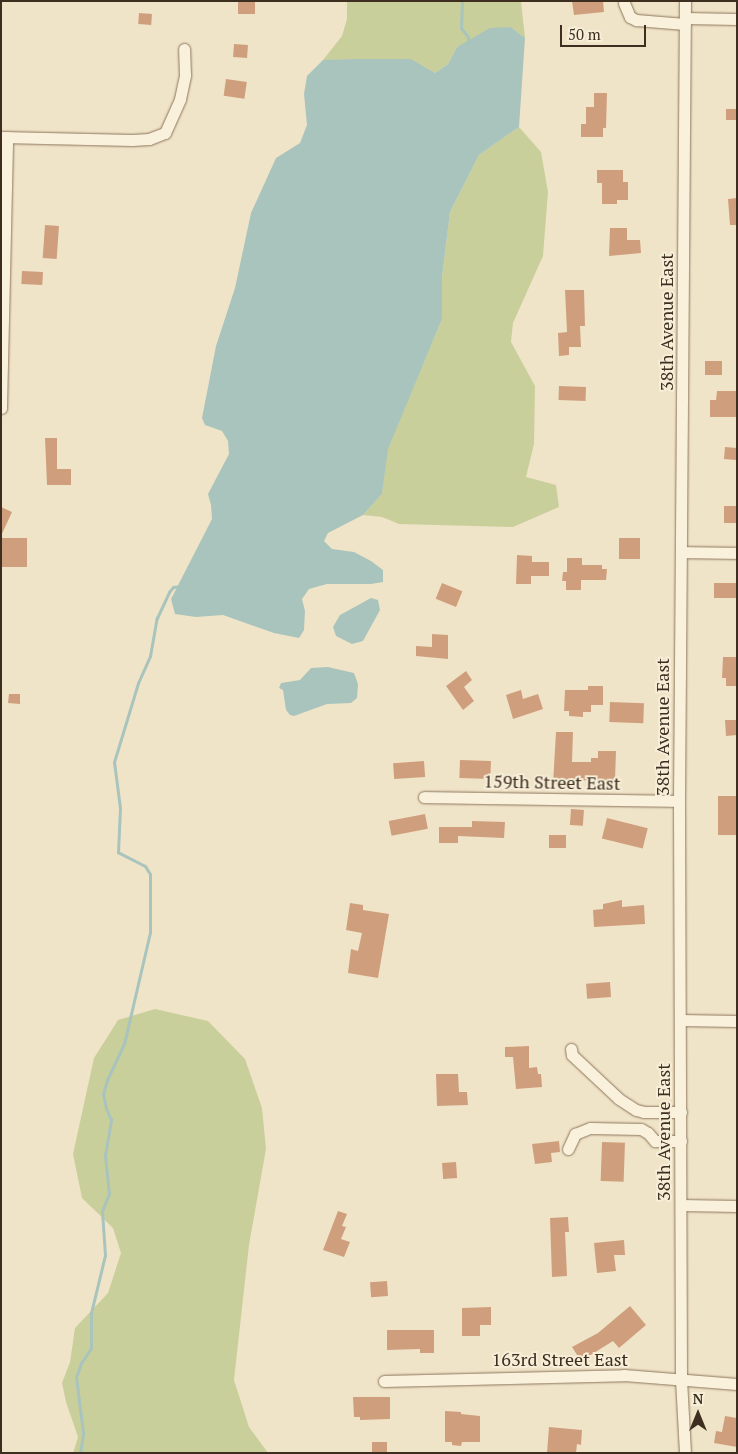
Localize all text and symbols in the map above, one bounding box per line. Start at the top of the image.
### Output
scale bar [563,15,649,47]
text: 50 m [568,24,601,44]
street label: 38th Avenue East [655,253,677,391]
street label: 38th Avenue East [651,658,673,796]
street label: 159th Street East [483,770,621,794]
street label: 38th Avenue East [652,1063,674,1201]
street label: 163rd Street East [492,1348,628,1370]
north arrow [673,1389,723,1439]
text: N [693,1389,703,1408]

